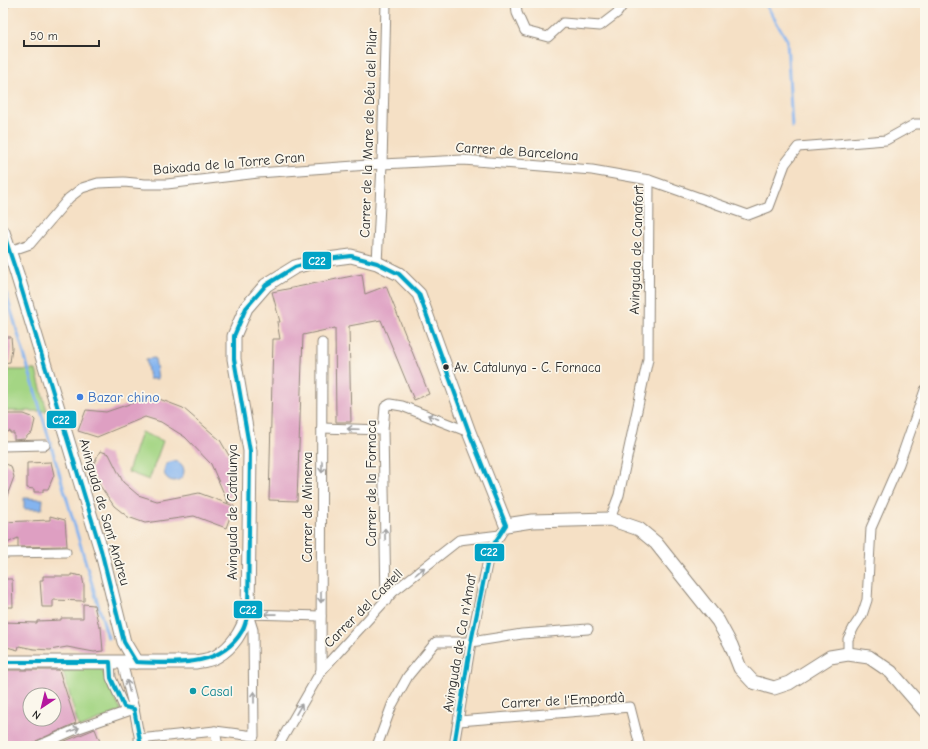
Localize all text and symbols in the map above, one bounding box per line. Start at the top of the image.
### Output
scale bar [24,22,99,48]
street label: Carrer de la Mare de Déu del Pilar [356,27,381,238]
text: 50 m [30,29,58,43]
street label: Carrer de Barcelona [455,139,579,164]
street label: Baixada de la Torre Gran [152,148,306,179]
street label: Avinguda de Canafort [626,184,647,315]
line badge: C22 [302,251,332,270]
text: C22 [308,255,326,268]
place label: Av. Catalunya - C. Fornaca [454,360,601,375]
marker: Av. Catalunya - C. Fornaca [441,362,451,372]
place label: Bazar chino [88,389,160,406]
marker: Bazar chino [75,392,85,402]
line badge: C22 [46,410,77,429]
one-way arrow [427,413,439,421]
text: C22 [52,414,70,427]
street label: Carrer de la Fornaca [363,419,380,547]
one-way arrow [347,425,360,433]
street label: Avinguda de Sant Andreu [75,437,134,588]
street label: Avinguda de Catalunya [224,444,241,580]
street label: Carrer de Minerva [299,451,316,563]
one-way arrow [318,460,325,473]
one-way arrow [381,528,389,541]
line badge: C22 [474,543,505,562]
text: C22 [480,546,498,559]
street label: Carrer del Castell [320,565,406,651]
one-way arrow [415,566,426,575]
street label: Avinguda de Ca n'Amat [439,572,480,713]
one-way arrow [317,590,325,603]
line badge: C22 [233,600,263,619]
text: C22 [239,604,257,617]
one-way arrow [264,610,277,618]
one-way arrow [124,680,131,693]
place label: Casal [201,683,233,700]
marker: Casal [188,686,198,696]
north arrow [22,687,62,727]
street label: Carrer de l'Empordà [501,689,625,712]
one-way arrow [250,691,258,704]
one-way arrow [295,703,303,715]
text: N [30,707,43,722]
one-way arrow [68,726,80,733]

